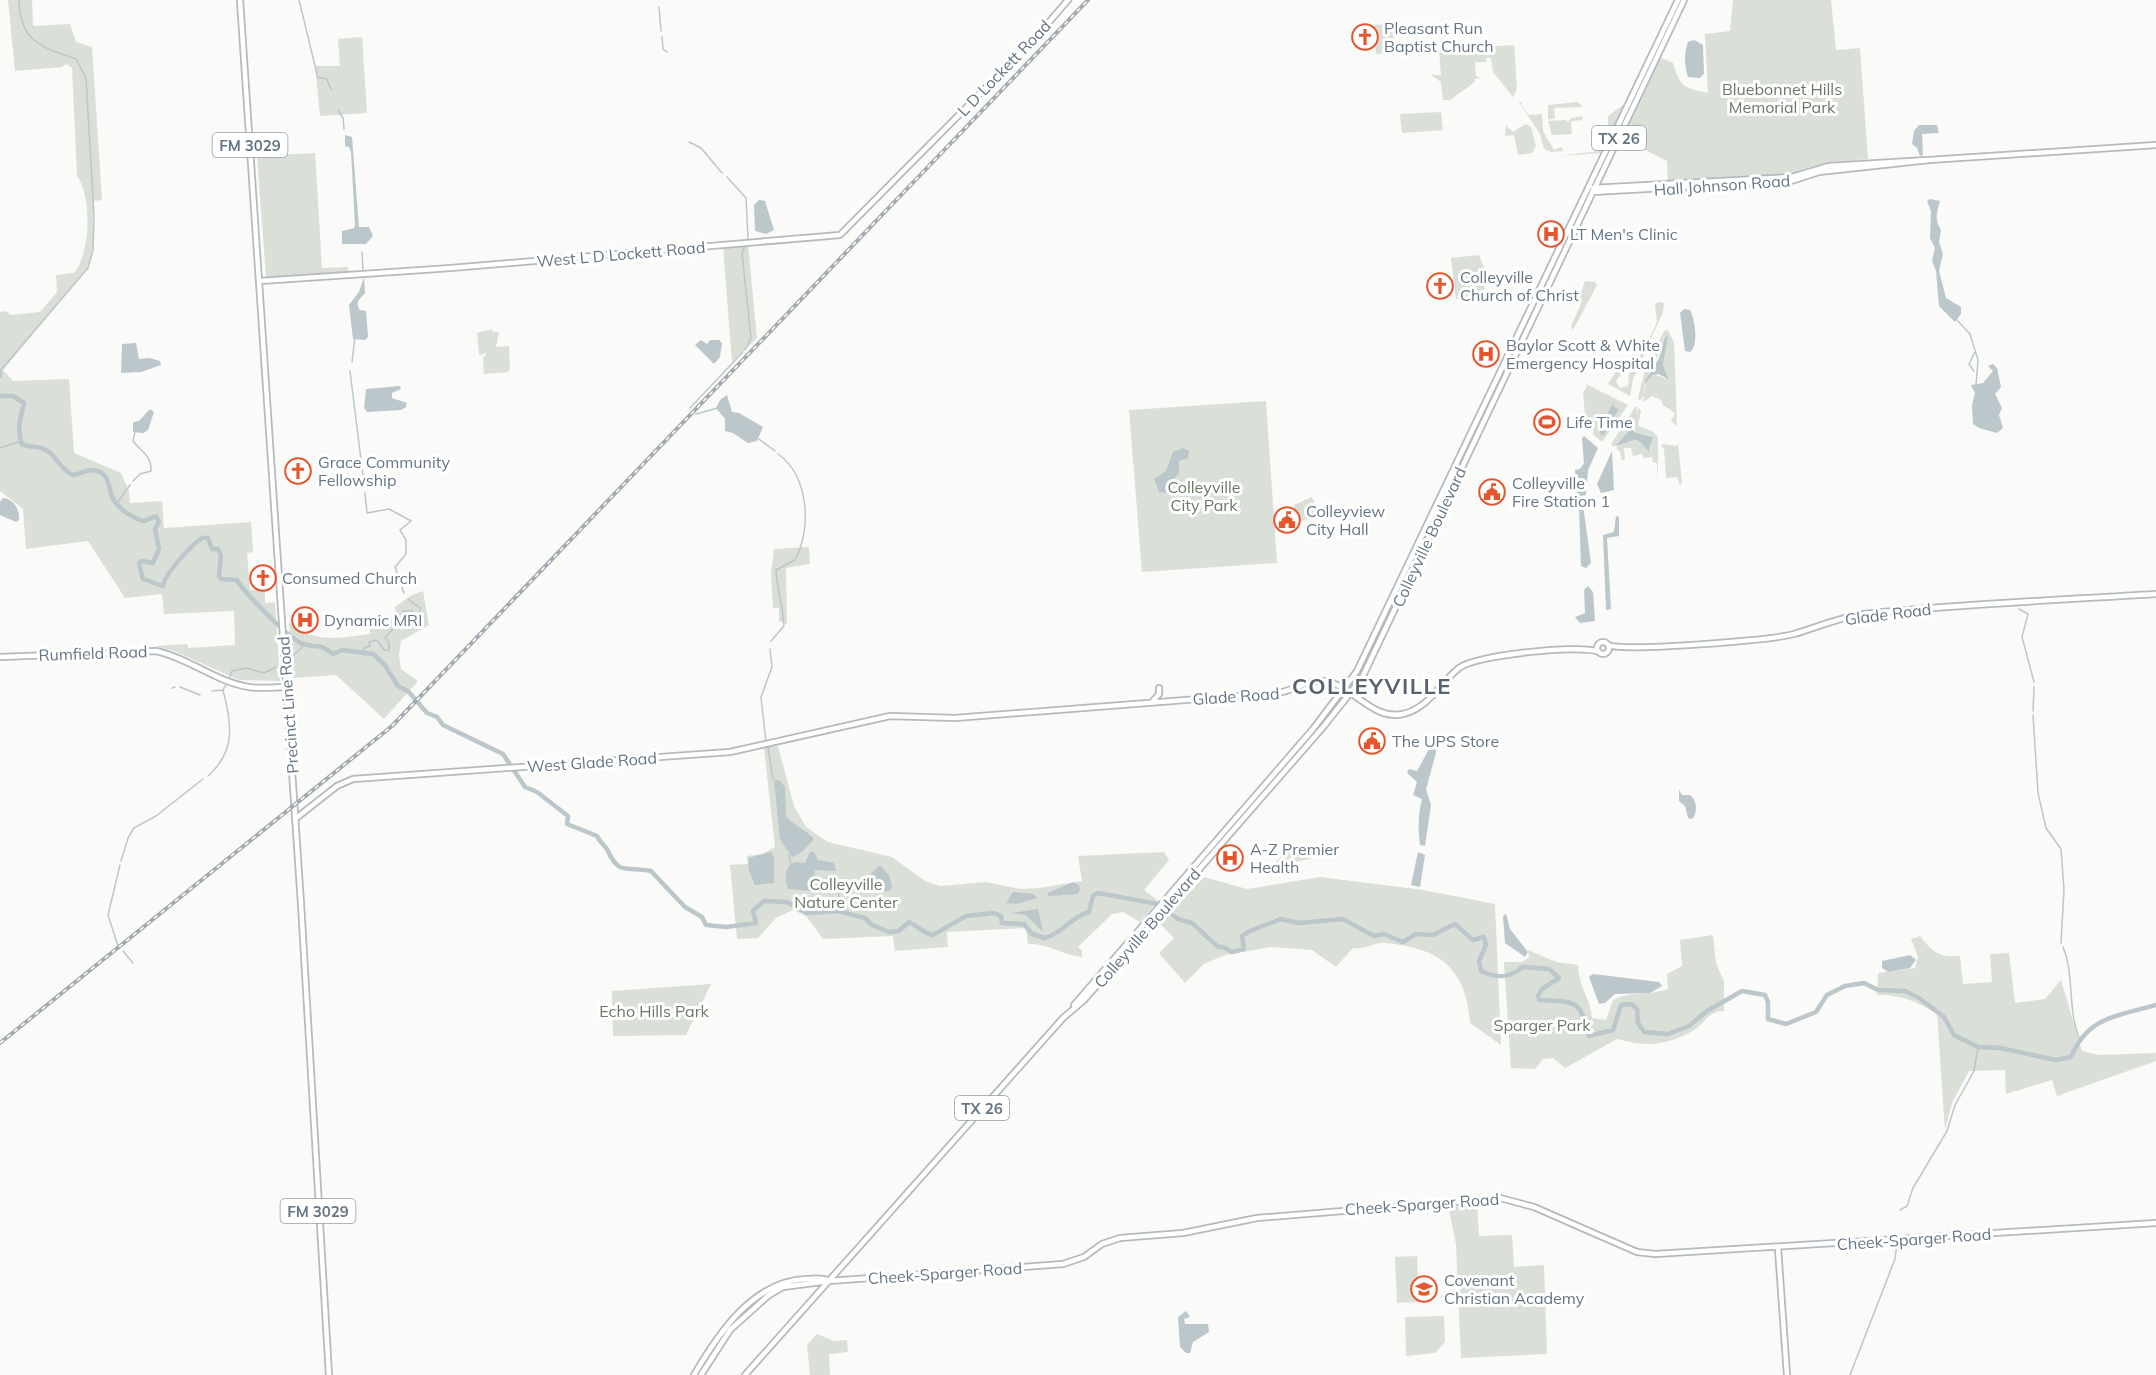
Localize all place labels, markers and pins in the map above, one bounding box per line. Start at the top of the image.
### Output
place label: Pleasant Run Baptist Church [1384,18,1494,56]
church icon: Pleasant Run Baptist Church [1350,22,1380,52]
hospital icon: LT Men's Clinic [1536,219,1566,249]
place label: LT Men's Clinic [1570,224,1678,244]
place label: Colleyville Church of Christ [1460,267,1579,305]
church icon: Colleyville Church of Christ [1425,271,1455,301]
place label: Baylor Scott & White Emergency Hospital [1506,335,1660,373]
hospital icon: Baylor Scott & White Emergency Hospital [1471,339,1501,369]
sports icon: Life Time [1532,407,1562,437]
place label: Life Time [1566,412,1633,432]
place label: Grace Community Fellowship [318,452,450,490]
church icon: Grace Community Fellowship [283,456,313,486]
place label: Colleyville Fire Station 1 [1512,473,1610,511]
public building icon: Colleyville Fire Station 1 [1477,477,1507,507]
place label: Colleyview City Hall [1306,501,1385,539]
public building icon: Colleyview City Hall [1272,505,1302,535]
church icon: Consumed Church [248,563,278,593]
place label: Consumed Church [282,568,417,588]
hospital icon: Dynamic MRI [290,605,320,635]
place label: Dynamic MRI [324,610,422,630]
public building icon: The UPS Store [1357,726,1387,756]
place label: The UPS Store [1392,731,1499,751]
place label: A-Z Premier Health [1250,839,1339,877]
hospital icon: A-Z Premier Health [1215,843,1245,873]
place label: Covenant Christian Academy [1444,1270,1585,1308]
school or university icon: Covenant Christian Academy [1409,1274,1439,1304]

